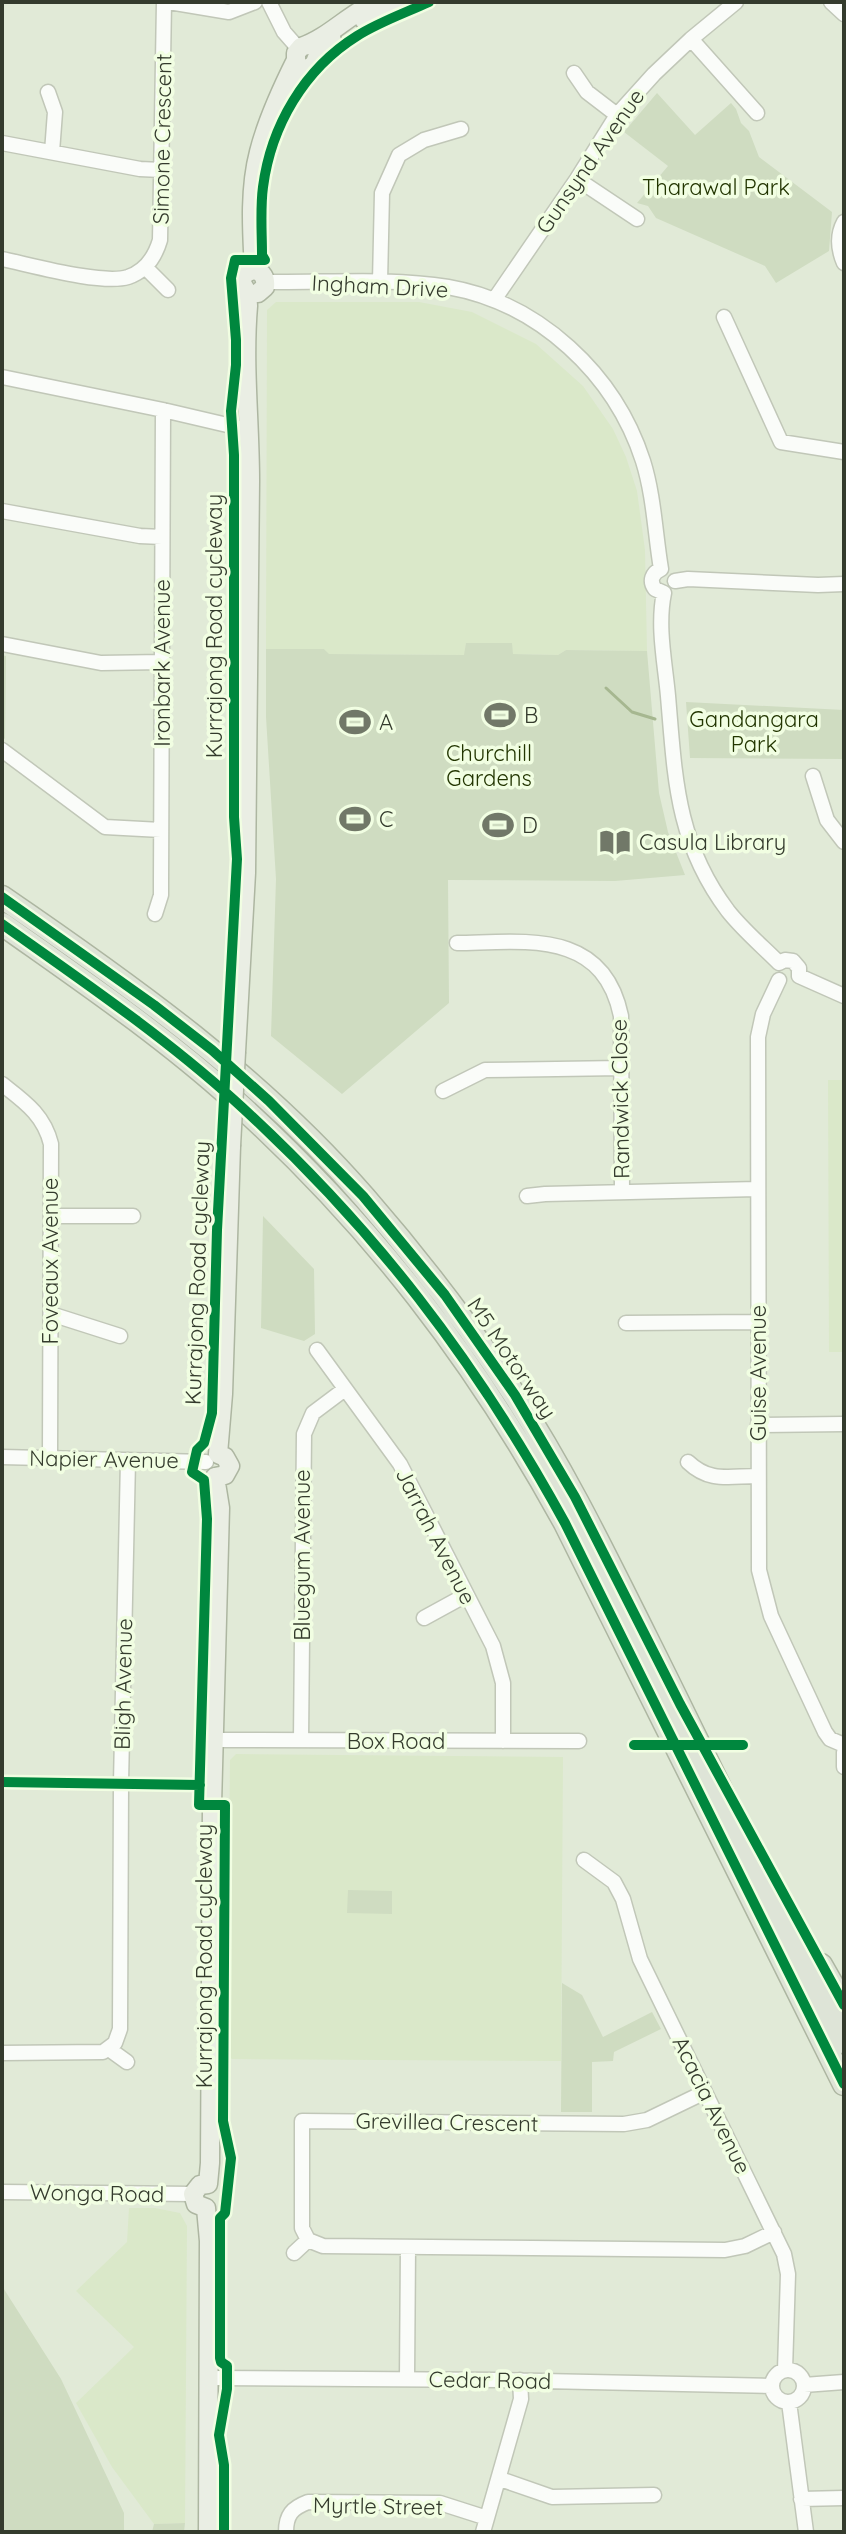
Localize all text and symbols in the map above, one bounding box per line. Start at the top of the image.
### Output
street label: Simone Crescent [147,53,177,225]
street label: Gunsynd Avenue [530,83,650,239]
park label: Tharawal Park [642,173,790,201]
street label: Ingham Drive [311,268,449,304]
street label: Kurrajong Road cycleway [200,494,228,758]
street label: Ironbark Avenue [148,579,176,747]
sports icon: B [483,698,517,732]
place label: B [524,701,538,729]
sports icon: A [338,705,372,739]
park label: Gandangara Park [689,705,819,758]
place label: A [379,708,393,736]
park label: Churchill Gardens [446,739,532,792]
sports icon: C [338,802,372,836]
place label: C [379,805,393,833]
sports icon: D [481,808,515,842]
place label: D [522,811,538,839]
library icon: Casula Library [598,825,632,859]
place label: Casula Library [639,828,786,856]
street label: Randwick Close [605,1019,635,1179]
street label: Kurrajong Road cycleway [178,1140,216,1406]
street label: Foveaux Avenue [36,1178,64,1344]
street label: M5 Motorway [461,1292,563,1424]
street label: Guise Avenue [744,1305,772,1441]
street label: Napier Avenue [29,1444,179,1474]
street label: Jarrah Avenue [390,1463,482,1609]
street label: Bluegum Avenue [288,1469,316,1641]
street label: Bligh Avenue [108,1618,138,1750]
street label: Box Road [347,1727,445,1755]
street label: Kurrajong Road cycleway [190,1824,218,2088]
street label: Acacia Avenue [667,2032,757,2178]
street label: Grevillea Crescent [355,2106,539,2138]
street label: Wonga Road [30,2178,164,2208]
street label: Cedar Road [428,2365,552,2395]
street label: Myrtle Street [313,2491,443,2521]

